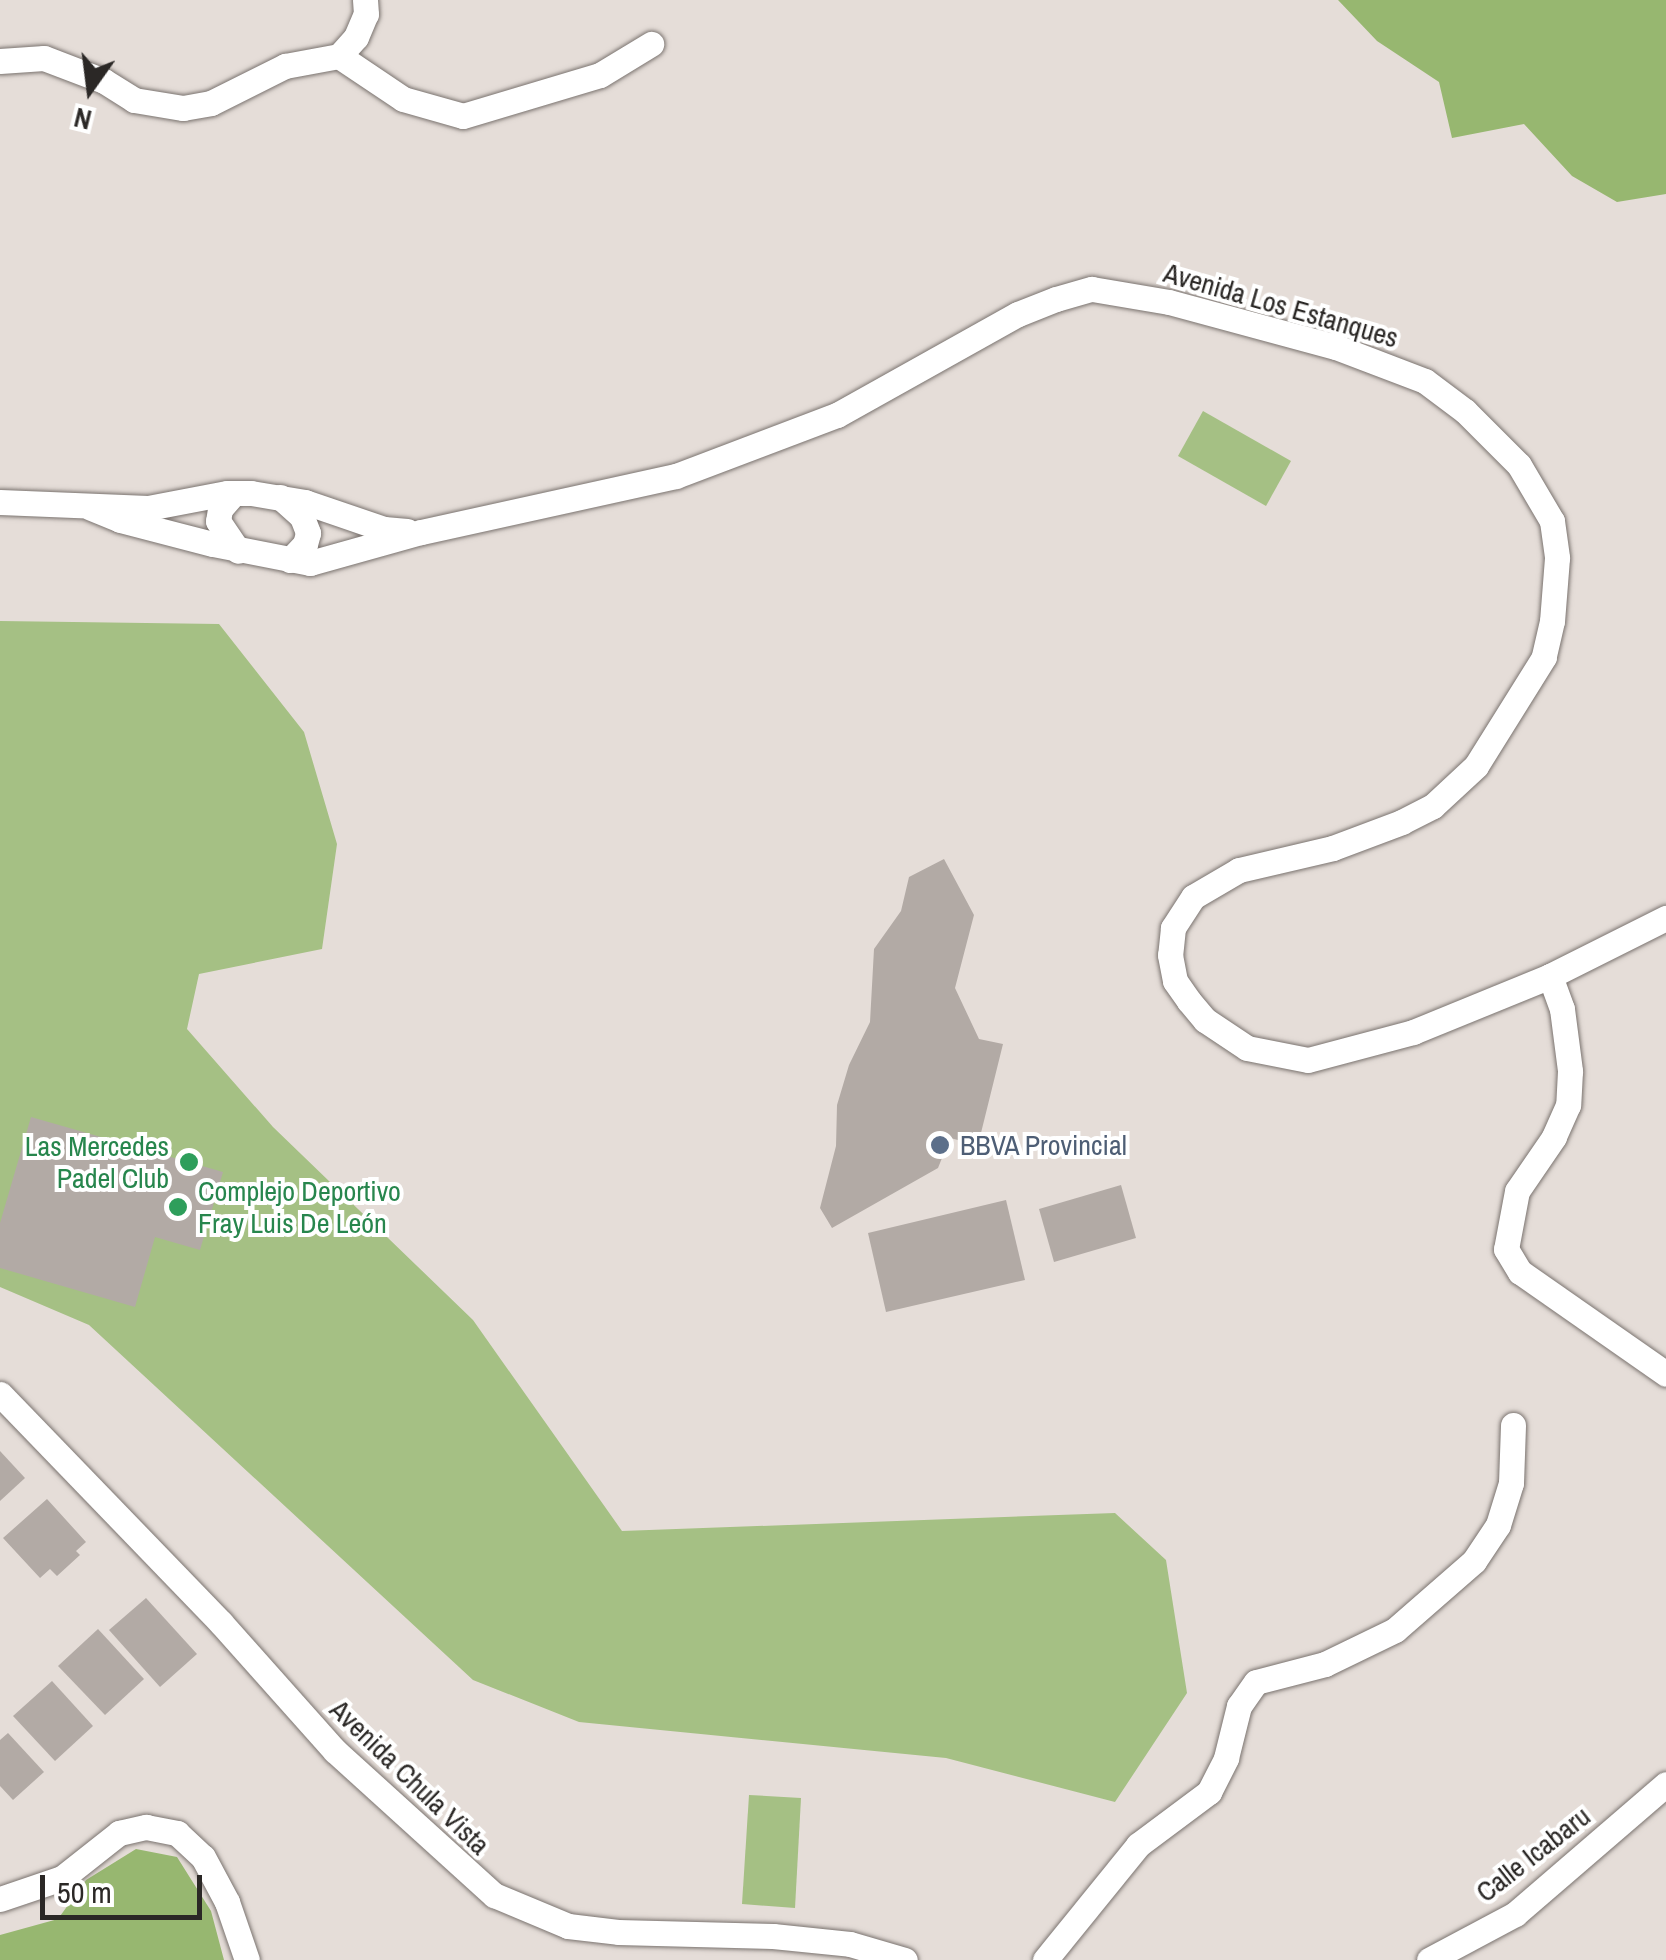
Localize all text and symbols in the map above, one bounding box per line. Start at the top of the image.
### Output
north arrow [40,40,140,140]
text: N [70,99,95,140]
street label: Avenida Los Estanques [1160,255,1402,355]
place label: BBVA Provincial [960,1128,1128,1162]
place label: Las Mercedes Padel Club [25,1129,169,1195]
marker: BBVA Provincial [929,1134,951,1156]
marker: Las Mercedes Padel Club [178,1151,200,1173]
place label: Complejo Deportivo Fray Luis De León [198,1174,401,1240]
marker: Complejo Deportivo Fray Luis De León [167,1196,189,1218]
street label: Avenida Chula Vista [323,1692,497,1862]
street label: Calle Icabaru [1469,1799,1597,1909]
scale bar [45,1855,208,1917]
text: 50 m [57,1872,112,1912]

